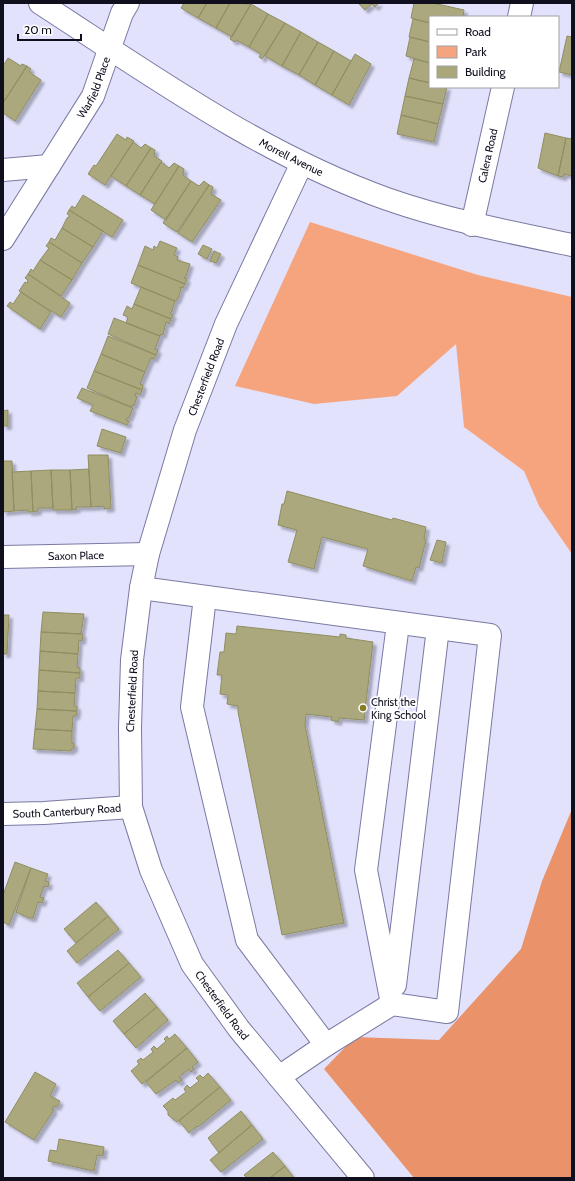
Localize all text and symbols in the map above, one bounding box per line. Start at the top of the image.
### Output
scale bar [18,16,81,42]
legend [429,16,559,88]
text: 20 m [24,22,52,37]
text: Road [465,24,491,39]
text: Park [465,44,487,59]
street label: Warfield Place [74,55,113,121]
text: Building [465,64,507,79]
street label: Calera Road [475,127,500,184]
street label: Morrell Avenue [257,135,326,179]
street label: Chesterfield Road [185,336,227,418]
street label: Saxon Place [48,548,105,563]
street label: Chesterfield Road [123,650,141,732]
place label: Christ the King School [371,695,426,722]
marker: Christ the King School [358,703,368,713]
street label: South Canterbury Road [12,801,122,821]
street label: Chesterfield Road [192,968,252,1043]

